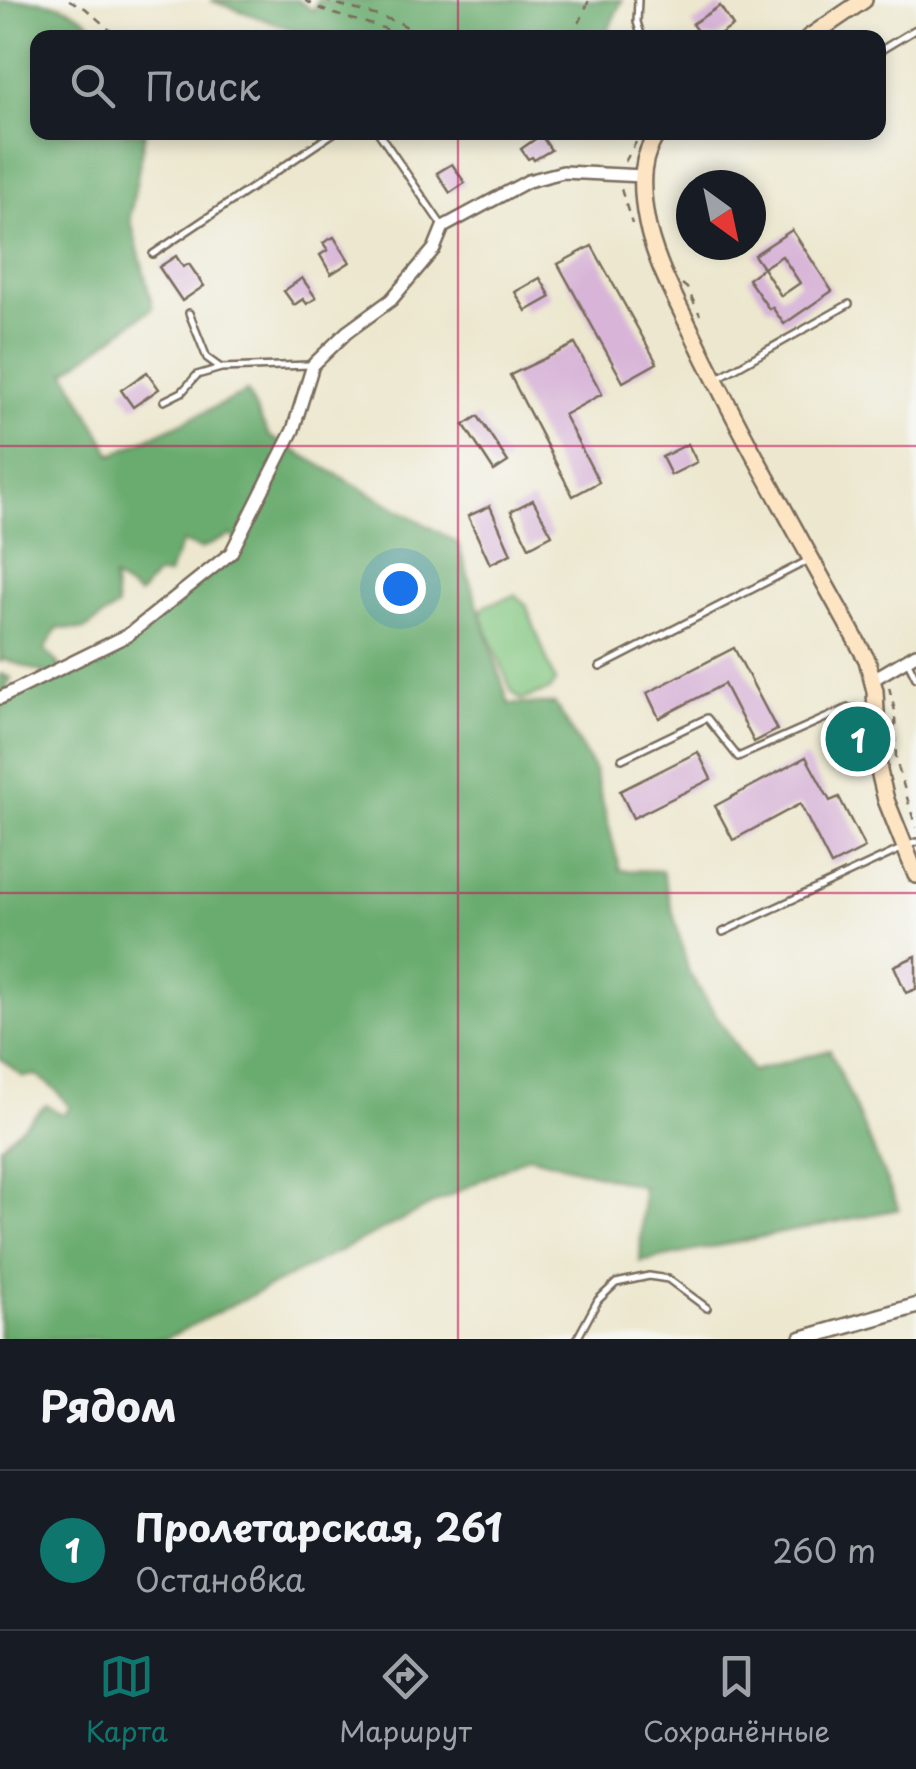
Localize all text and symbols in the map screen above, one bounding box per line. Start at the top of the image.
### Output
search box [30,30,886,140]
text: Поиск [145,57,260,114]
icon: search [65,58,120,113]
north arrow [676,170,766,260]
your location [375,563,426,614]
pin: 1 [826,702,890,776]
text: Рядом [40,1373,177,1436]
text: Пролетарская, 261 [135,1498,502,1555]
text: 1 [65,1526,80,1574]
text: 260 m [772,1526,876,1574]
text: Остановка [135,1555,305,1603]
tab: Карта [86,1649,168,1752]
tab: Маршрут [339,1649,472,1752]
tab: Сохранённые [643,1649,830,1752]

